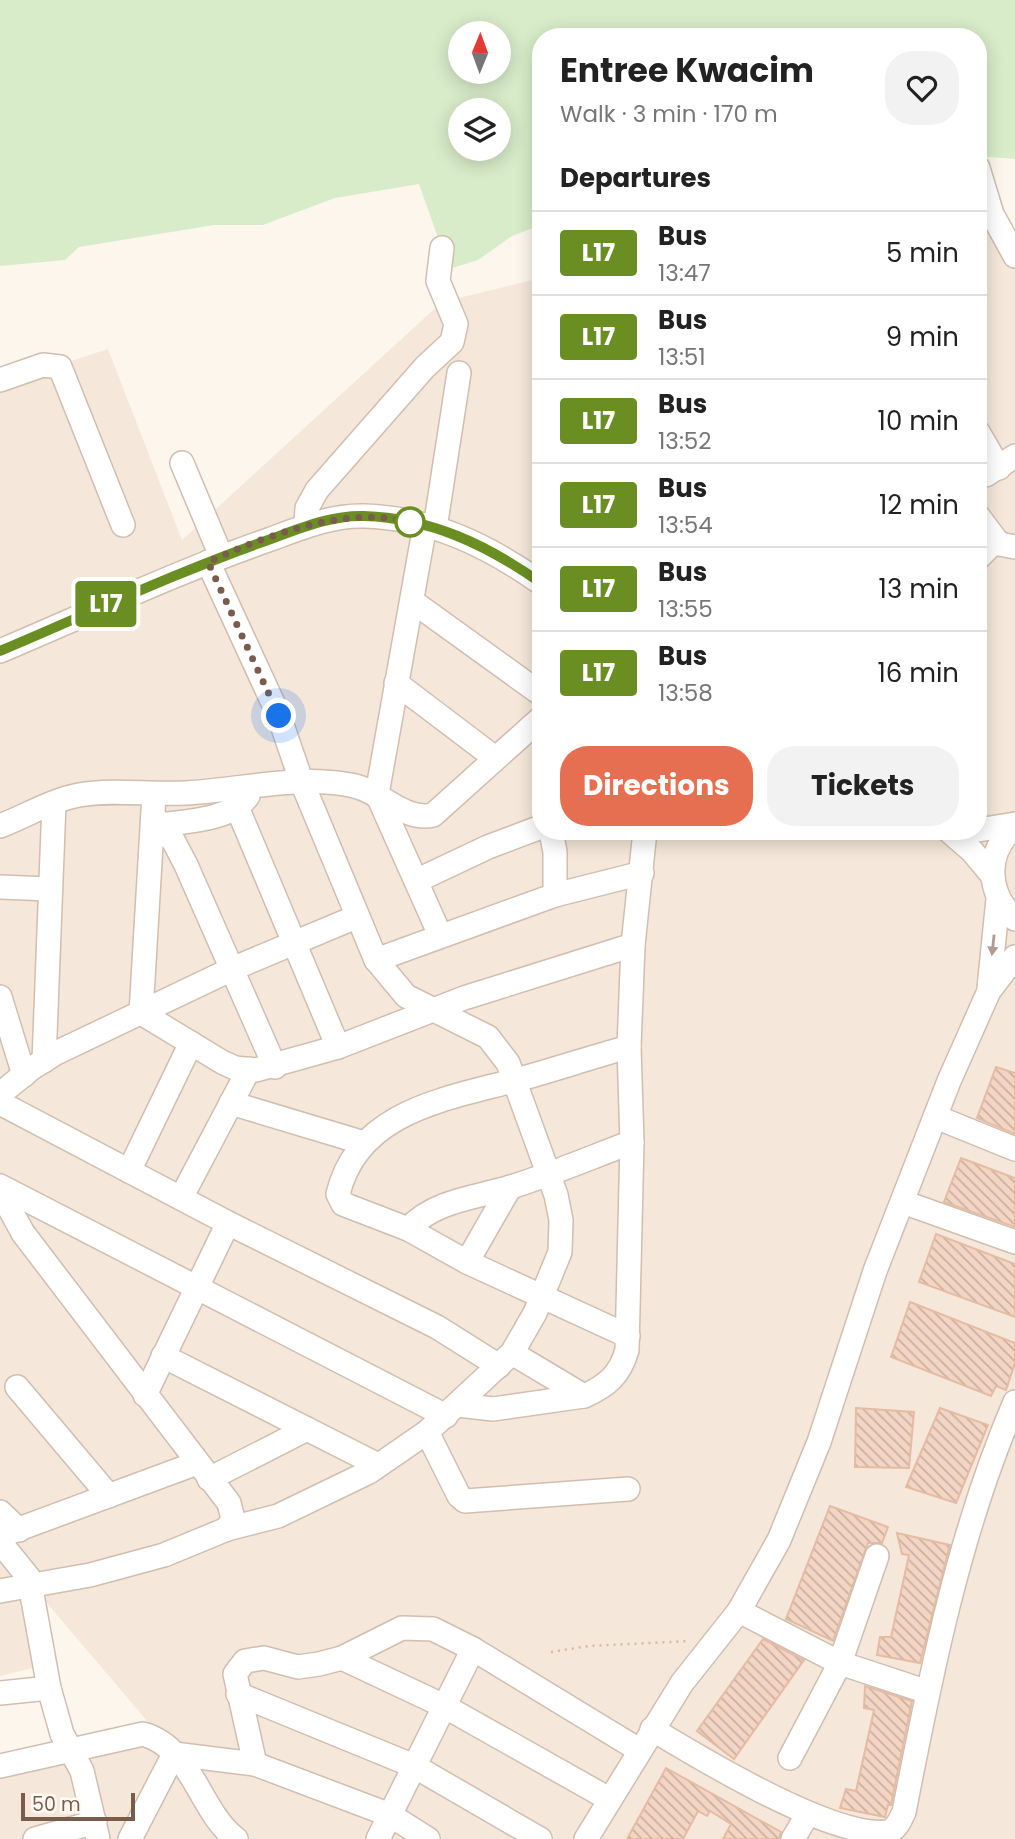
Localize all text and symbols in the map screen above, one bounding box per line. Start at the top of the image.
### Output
north arrow [448,21,511,84]
map controls [448,21,511,161]
text: Entree Kwacim [560,47,814,94]
button: heart [885,51,959,125]
button: layers [448,98,511,161]
text: Walk · 3 min · 170 m [560,98,778,130]
text: Departures [560,160,711,196]
text: Bus [658,218,707,254]
text: 5 min [886,235,959,271]
text: L17 [582,236,615,269]
text: 13:47 [658,257,711,289]
text: Bus [658,302,707,338]
text: 9 min [886,319,959,355]
text: L17 [582,320,615,353]
text: 13:51 [658,341,706,373]
text: Bus [658,386,707,422]
text: 10 min [878,403,959,439]
text: L17 [582,404,615,437]
text: 13:52 [658,425,711,457]
text: Bus [658,470,707,506]
text: 12 min [879,487,959,523]
text: L17 [582,488,615,521]
unlabelled marker [395,507,425,537]
text: 13:54 [658,509,713,541]
text: Bus [658,554,707,590]
text: 13 min [879,571,959,607]
text: L17 [582,572,615,605]
line badge: L17 [66,581,146,627]
text: L17 [89,587,123,620]
text: 13:55 [658,593,713,625]
text: Bus [658,638,707,674]
text: 16 min [877,655,959,691]
text: L17 [582,656,615,689]
text: 13:58 [658,677,713,709]
your location [261,698,296,733]
button: Directions [560,746,753,826]
button: Tickets [767,746,959,826]
one-way arrow [988,934,999,956]
scale bar [21,1790,135,1822]
text: 50 m [32,1791,81,1818]

